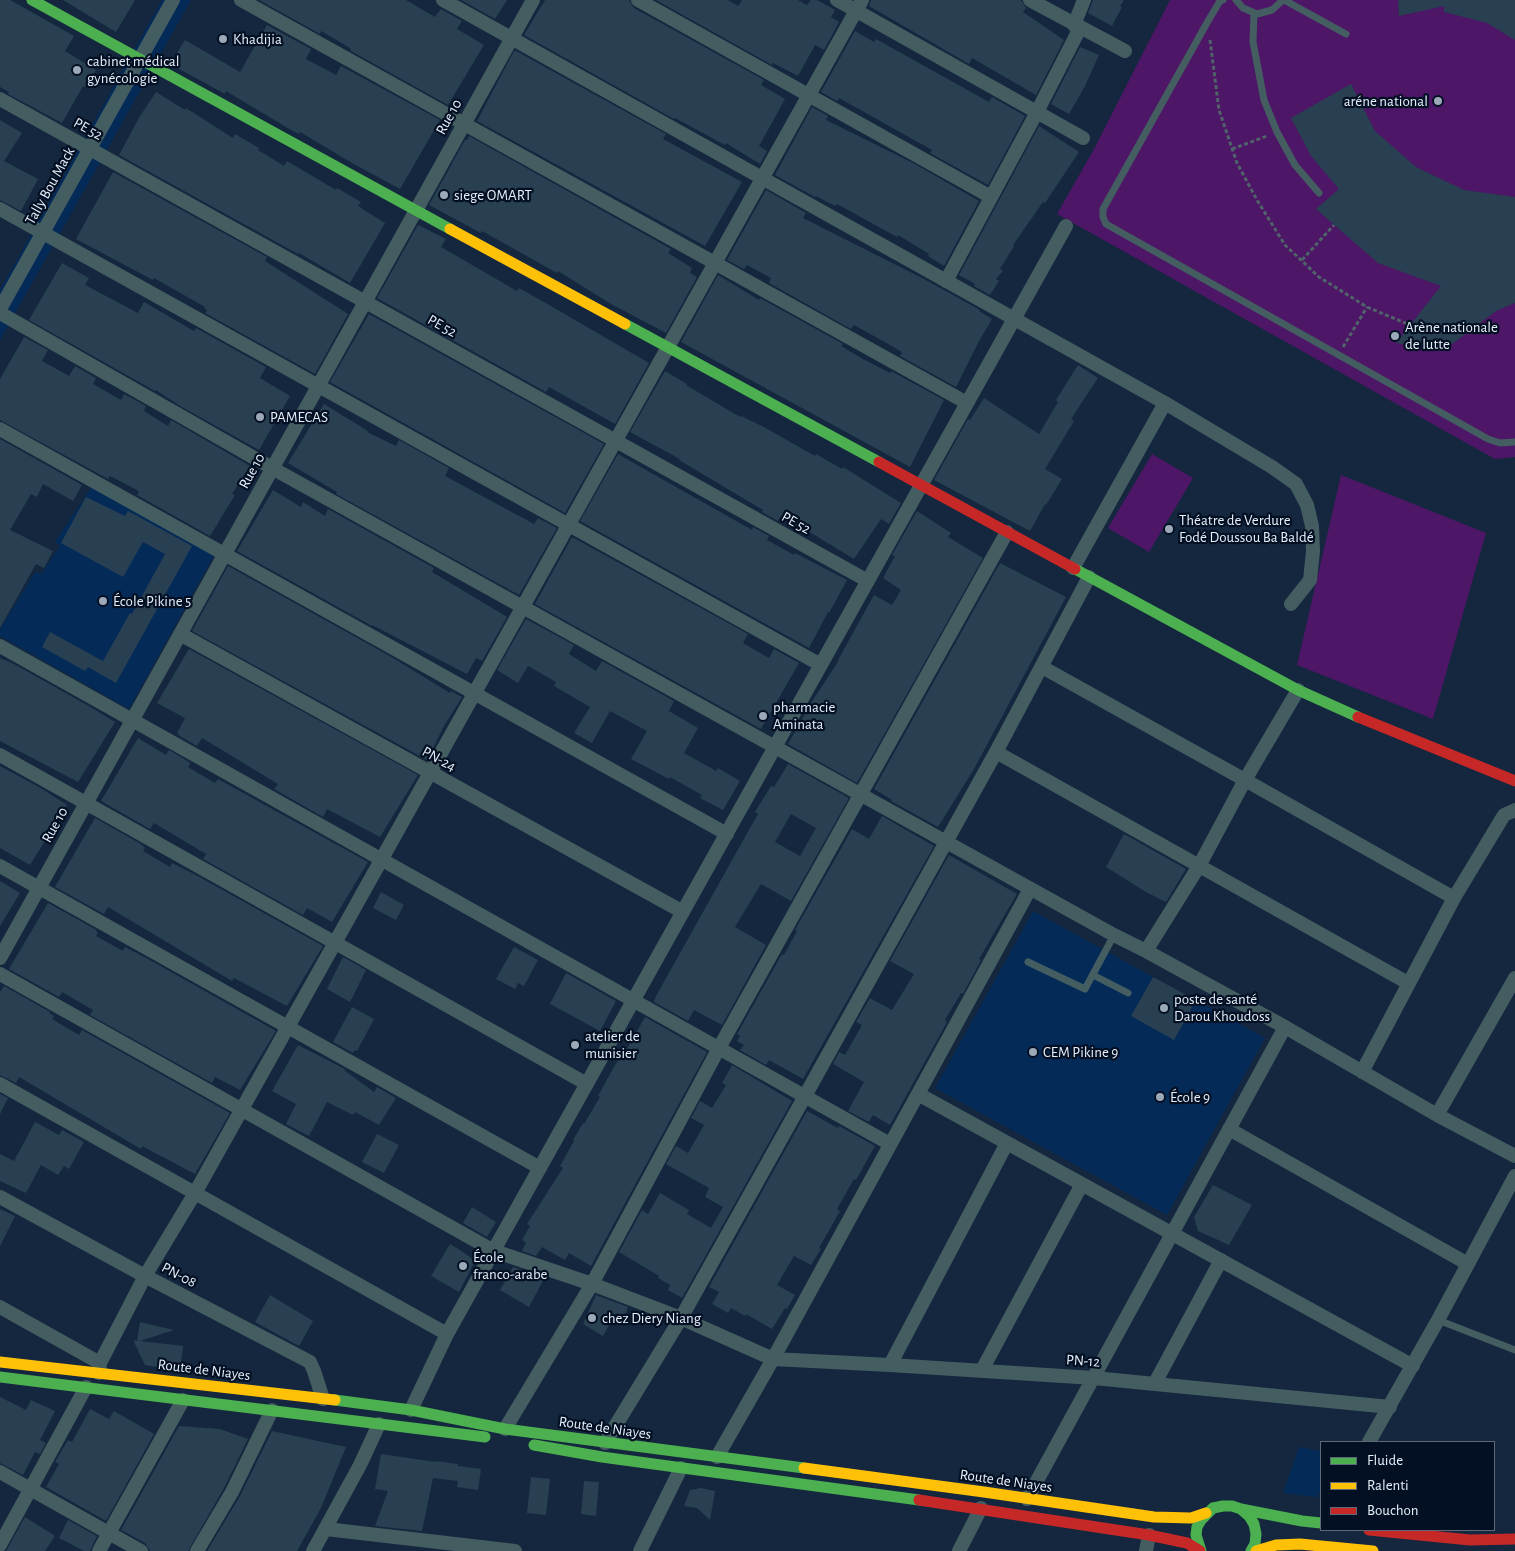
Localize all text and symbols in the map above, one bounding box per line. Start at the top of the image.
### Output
place label: Khadijia [233,30,282,48]
marker: Khadijia [217,33,229,45]
place label: cabinet médical gynécologie [87,52,179,87]
marker: cabinet médical gynécologie [71,64,83,76]
place label: aréne national [1344,92,1428,110]
marker: aréne national [1432,95,1444,107]
street label: Rue 10 [432,96,466,138]
street label: PE 52 [70,114,106,144]
street label: Tally Bou Mack [21,144,79,228]
place label: siege OMART [454,186,532,204]
marker: siege OMART [438,189,450,201]
street label: PE 52 [424,311,460,341]
place label: Arène nationale de lutte [1405,318,1498,353]
marker: Arène nationale de lutte [1389,330,1401,342]
place label: PAMECAS [270,408,328,426]
marker: PAMECAS [254,411,266,423]
street label: Rue 10 [235,450,269,492]
street label: PE 52 [778,508,814,538]
place label: Théatre de Verdure Fodé Doussou Ba Baldé [1179,511,1314,546]
marker: Théatre de Verdure Fodé Doussou Ba Baldé [1163,523,1175,535]
place label: École Pikine 5 [113,592,191,610]
marker: École Pikine 5 [97,595,109,607]
place label: pharmacie Aminata [773,698,835,733]
marker: pharmacie Aminata [757,710,769,722]
street label: PN-24 [419,742,459,776]
street label: Rue 10 [38,804,72,846]
place label: poste de santé Darou Khoudoss [1174,990,1270,1025]
marker: poste de santé Darou Khoudoss [1158,1002,1170,1014]
place label: atelier de munisier [585,1027,640,1062]
marker: atelier de munisier [569,1039,581,1051]
place label: CEM Pikine 9 [1043,1043,1118,1061]
marker: CEM Pikine 9 [1027,1046,1039,1058]
place label: École 9 [1170,1088,1210,1106]
marker: École 9 [1154,1091,1166,1103]
place label: École franco-arabe [473,1248,548,1283]
street label: PN-08 [158,1258,200,1292]
marker: École franco-arabe [457,1260,469,1272]
place label: chez Diery Niang [602,1309,701,1327]
marker: chez Diery Niang [586,1312,598,1324]
street label: PN-12 [1065,1351,1101,1371]
street label: Route de Niayes [157,1355,251,1385]
street label: Route de Niayes [558,1413,652,1443]
legend [1320,1441,1495,1531]
text: Fluide [1367,1453,1403,1468]
street label: Route de Niayes [959,1466,1053,1496]
text: Ralenti [1367,1478,1409,1493]
text: Bouchon [1367,1503,1418,1518]

